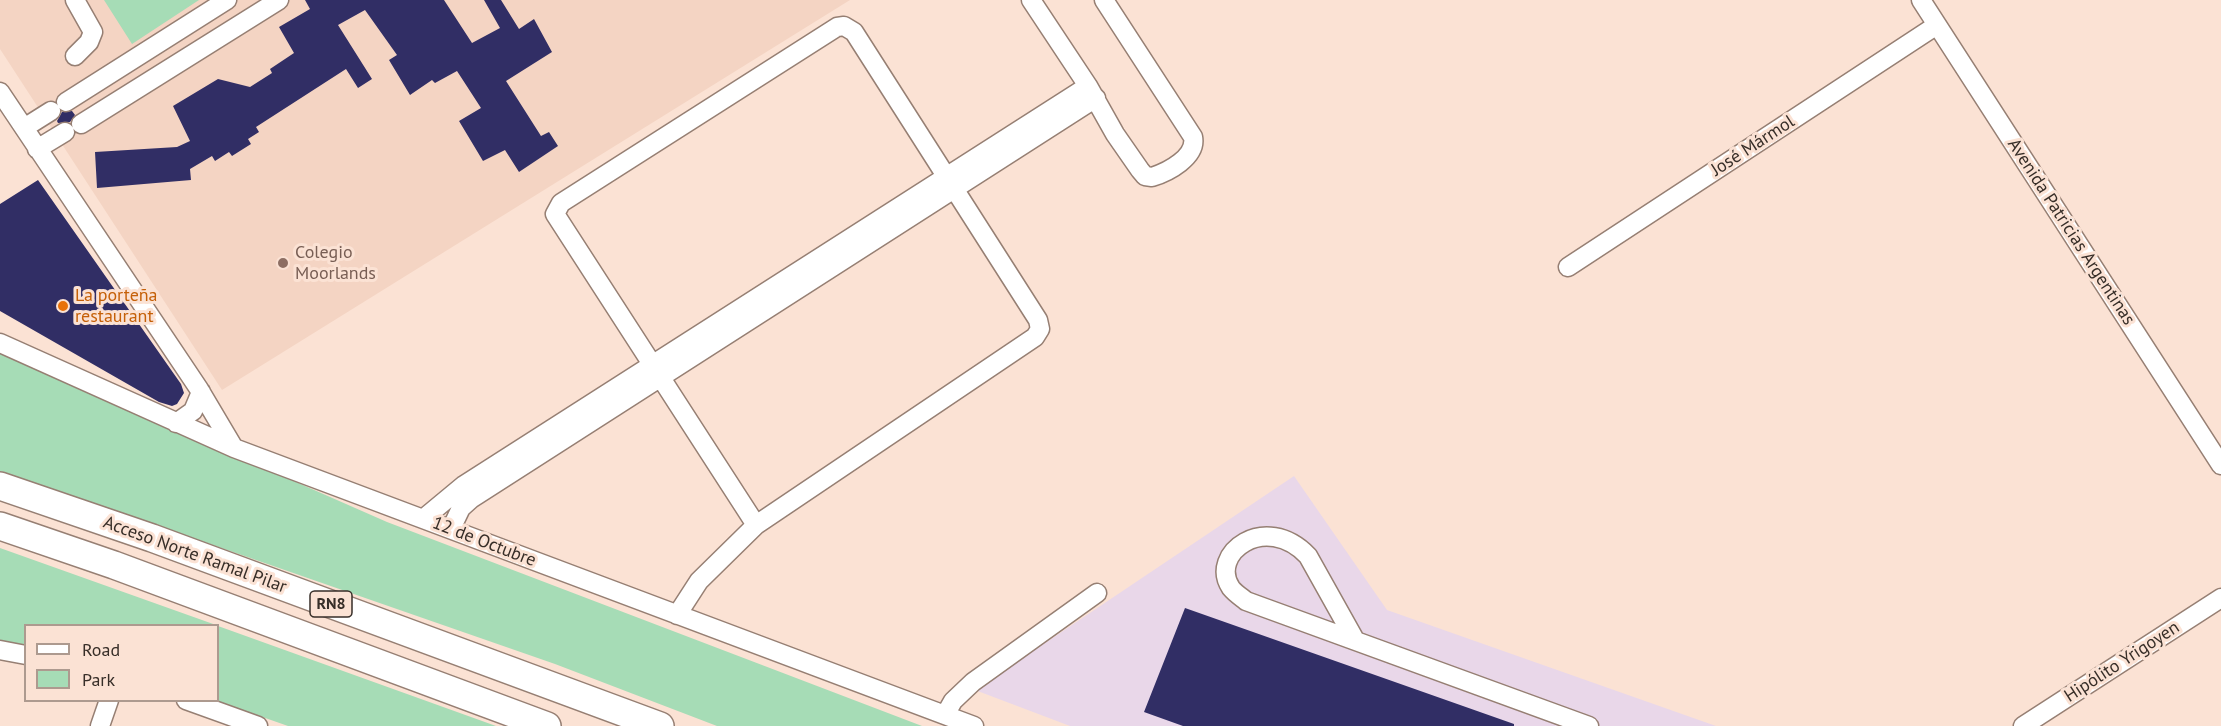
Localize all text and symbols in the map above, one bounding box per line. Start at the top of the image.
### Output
street label: José Mármol [1707,111,1799,181]
street label: Avenida Patricias Argentinas [2003,135,2139,329]
place label: Colegio Moorlands [295,242,376,284]
marker: Colegio Moorlands [276,256,290,270]
place label: La porteña restaurant [75,285,158,328]
marker: La porteña restaurant [56,299,70,313]
street label: Acceso Norte Ramal Pilar [100,512,290,598]
street label: 12 de Octubre [429,512,539,572]
road number: RN8 [310,591,352,617]
street label: Hipólito Yrigoyen [2060,617,2184,707]
legend [24,624,219,702]
text: Road [82,638,120,661]
text: Park [82,668,115,691]

